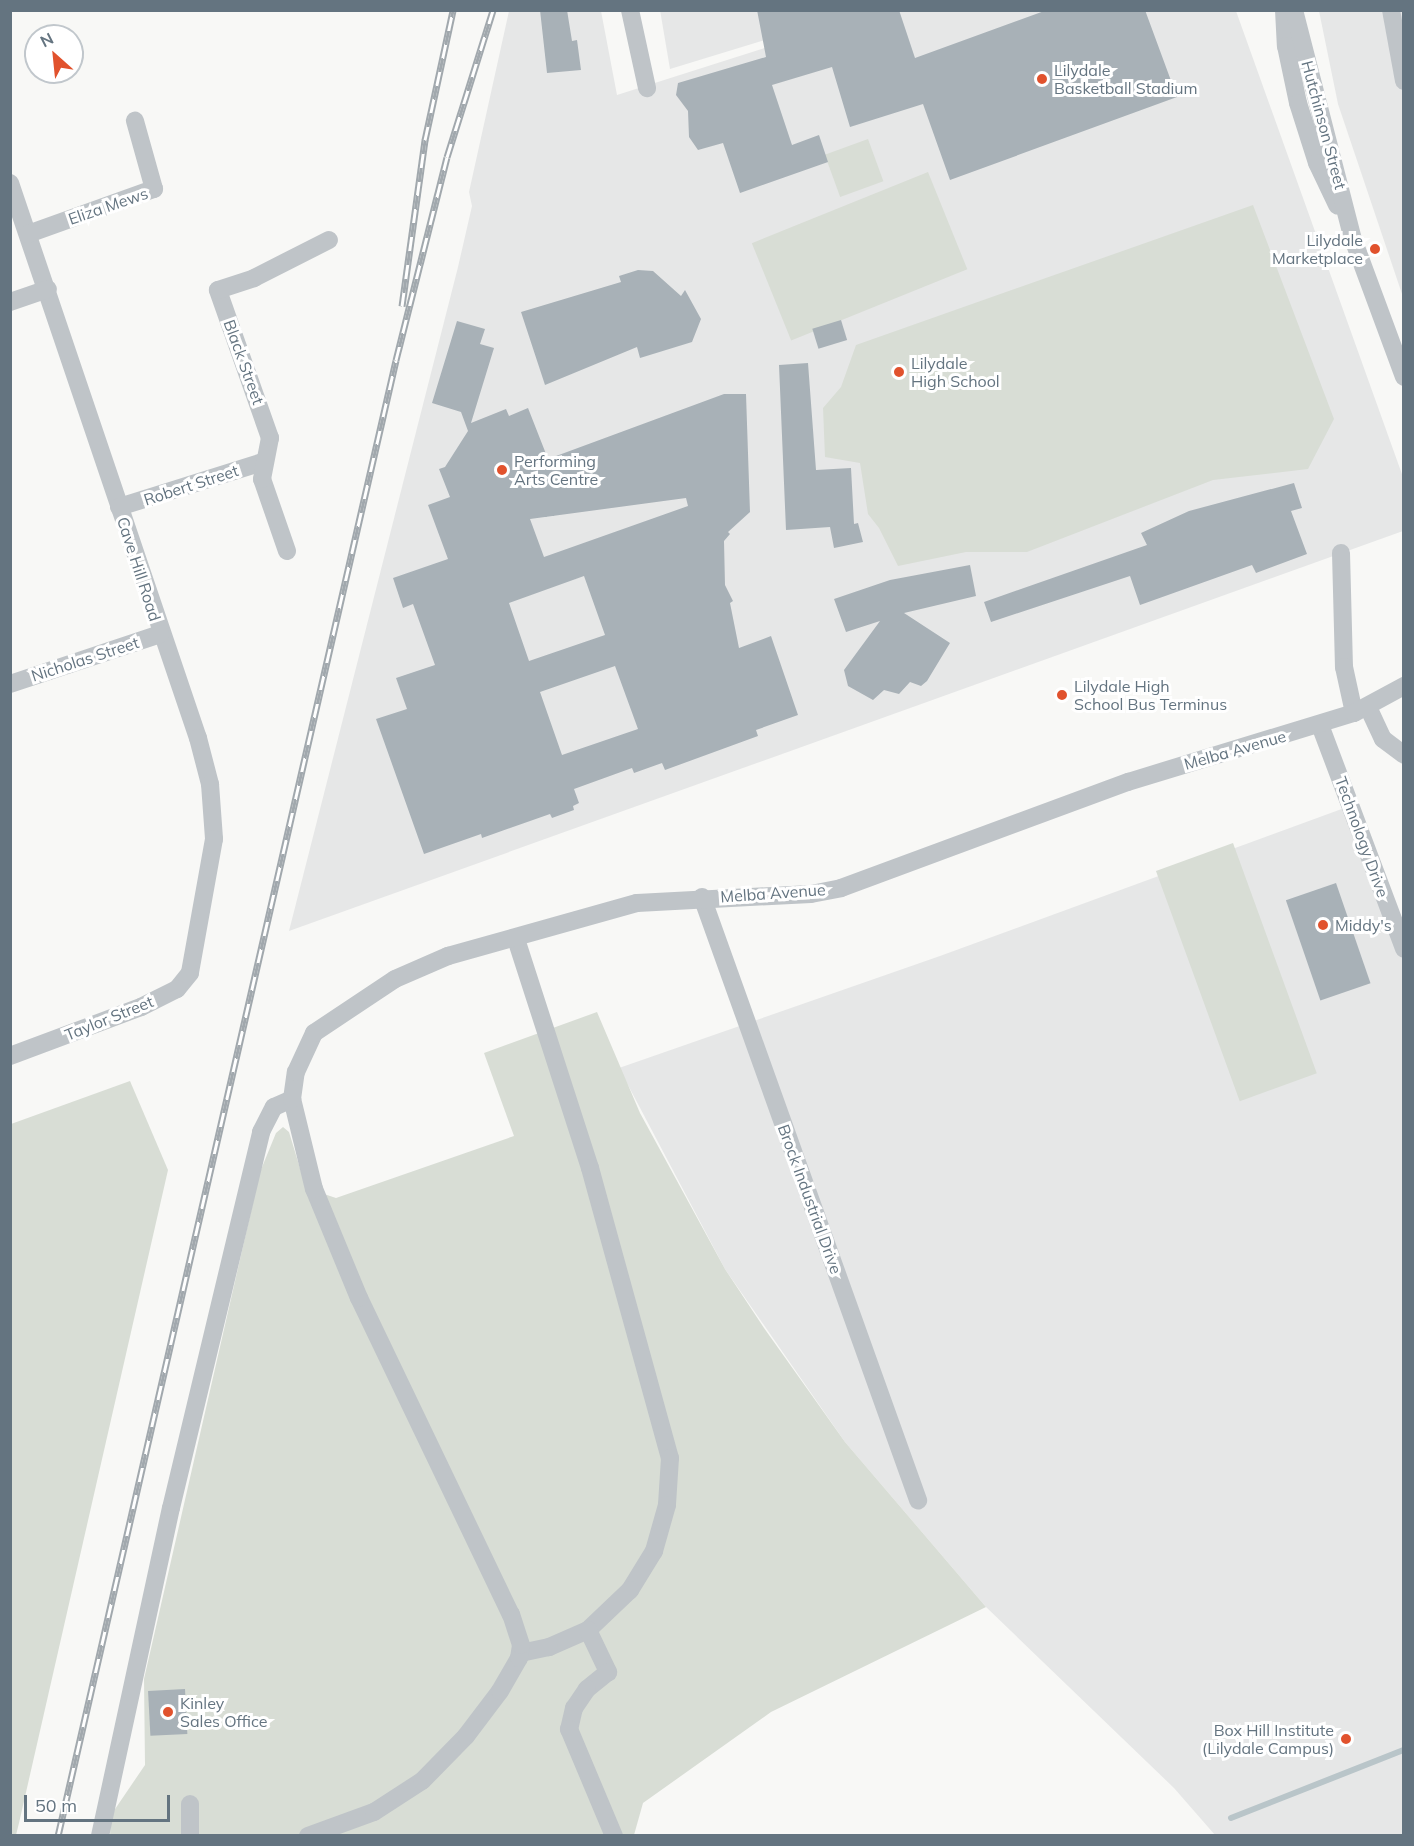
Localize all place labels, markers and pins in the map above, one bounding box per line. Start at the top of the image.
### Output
place label: Lilydale Basketball Stadium [1054,60,1198,98]
marker: Lilydale Basketball Stadium [1035,72,1049,86]
place label: Lilydale Marketplace [1272,230,1363,268]
marker: Lilydale Marketplace [1368,242,1382,256]
place label: Lilydale High School [911,353,1000,391]
marker: Lilydale High School [892,365,906,379]
place label: Performing Arts Centre [514,451,598,489]
marker: Performing Arts Centre [495,463,509,477]
place label: Lilydale High School Bus Terminus [1074,676,1227,714]
marker: Lilydale High School Bus Terminus [1055,688,1069,702]
place label: Middy's [1335,915,1392,935]
marker: Middy's [1316,918,1330,932]
place label: Kinley Sales Office [180,1693,267,1731]
marker: Kinley Sales Office [161,1705,175,1719]
place label: Box Hill Institute (Lilydale Campus) [1202,1720,1334,1758]
marker: Box Hill Institute (Lilydale Campus) [1339,1732,1353,1746]

